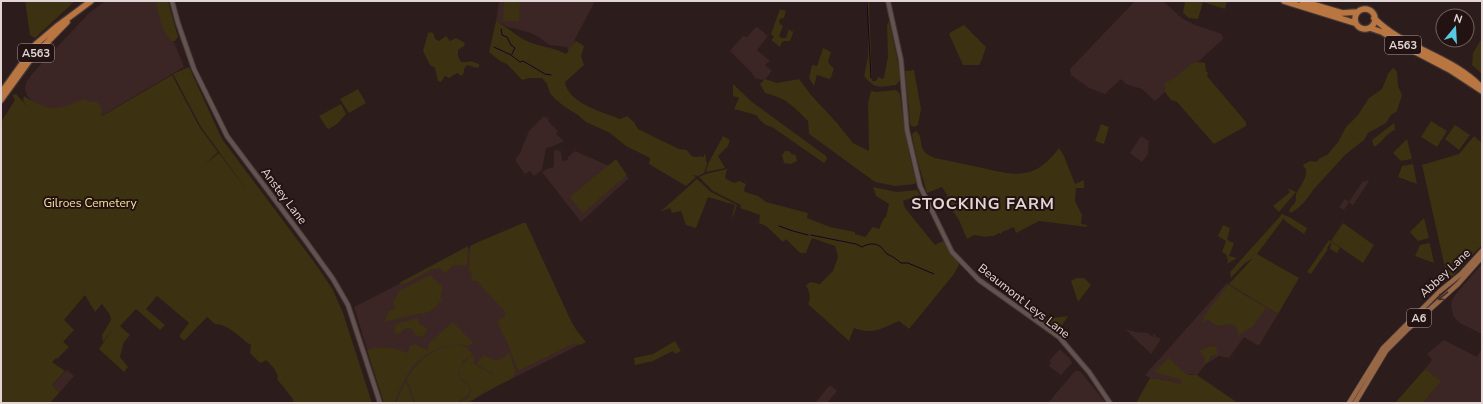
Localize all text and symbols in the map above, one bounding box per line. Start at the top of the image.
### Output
north arrow [1435,8,1475,48]
text: N [1452,11,1464,27]
road number: A563 [1385,36,1421,54]
road number: A563 [18,44,54,62]
street label: Anstey Lane [257,164,311,228]
district label: STOCKING FARM [911,193,1055,215]
park label: Gilroes Cemetery [43,195,137,211]
street label: Abbey Lane [1416,245,1474,301]
street label: Beaumont Leys Lane [975,260,1073,342]
one-way arrow [1438,292,1449,301]
road number: A6 [1407,309,1431,327]

